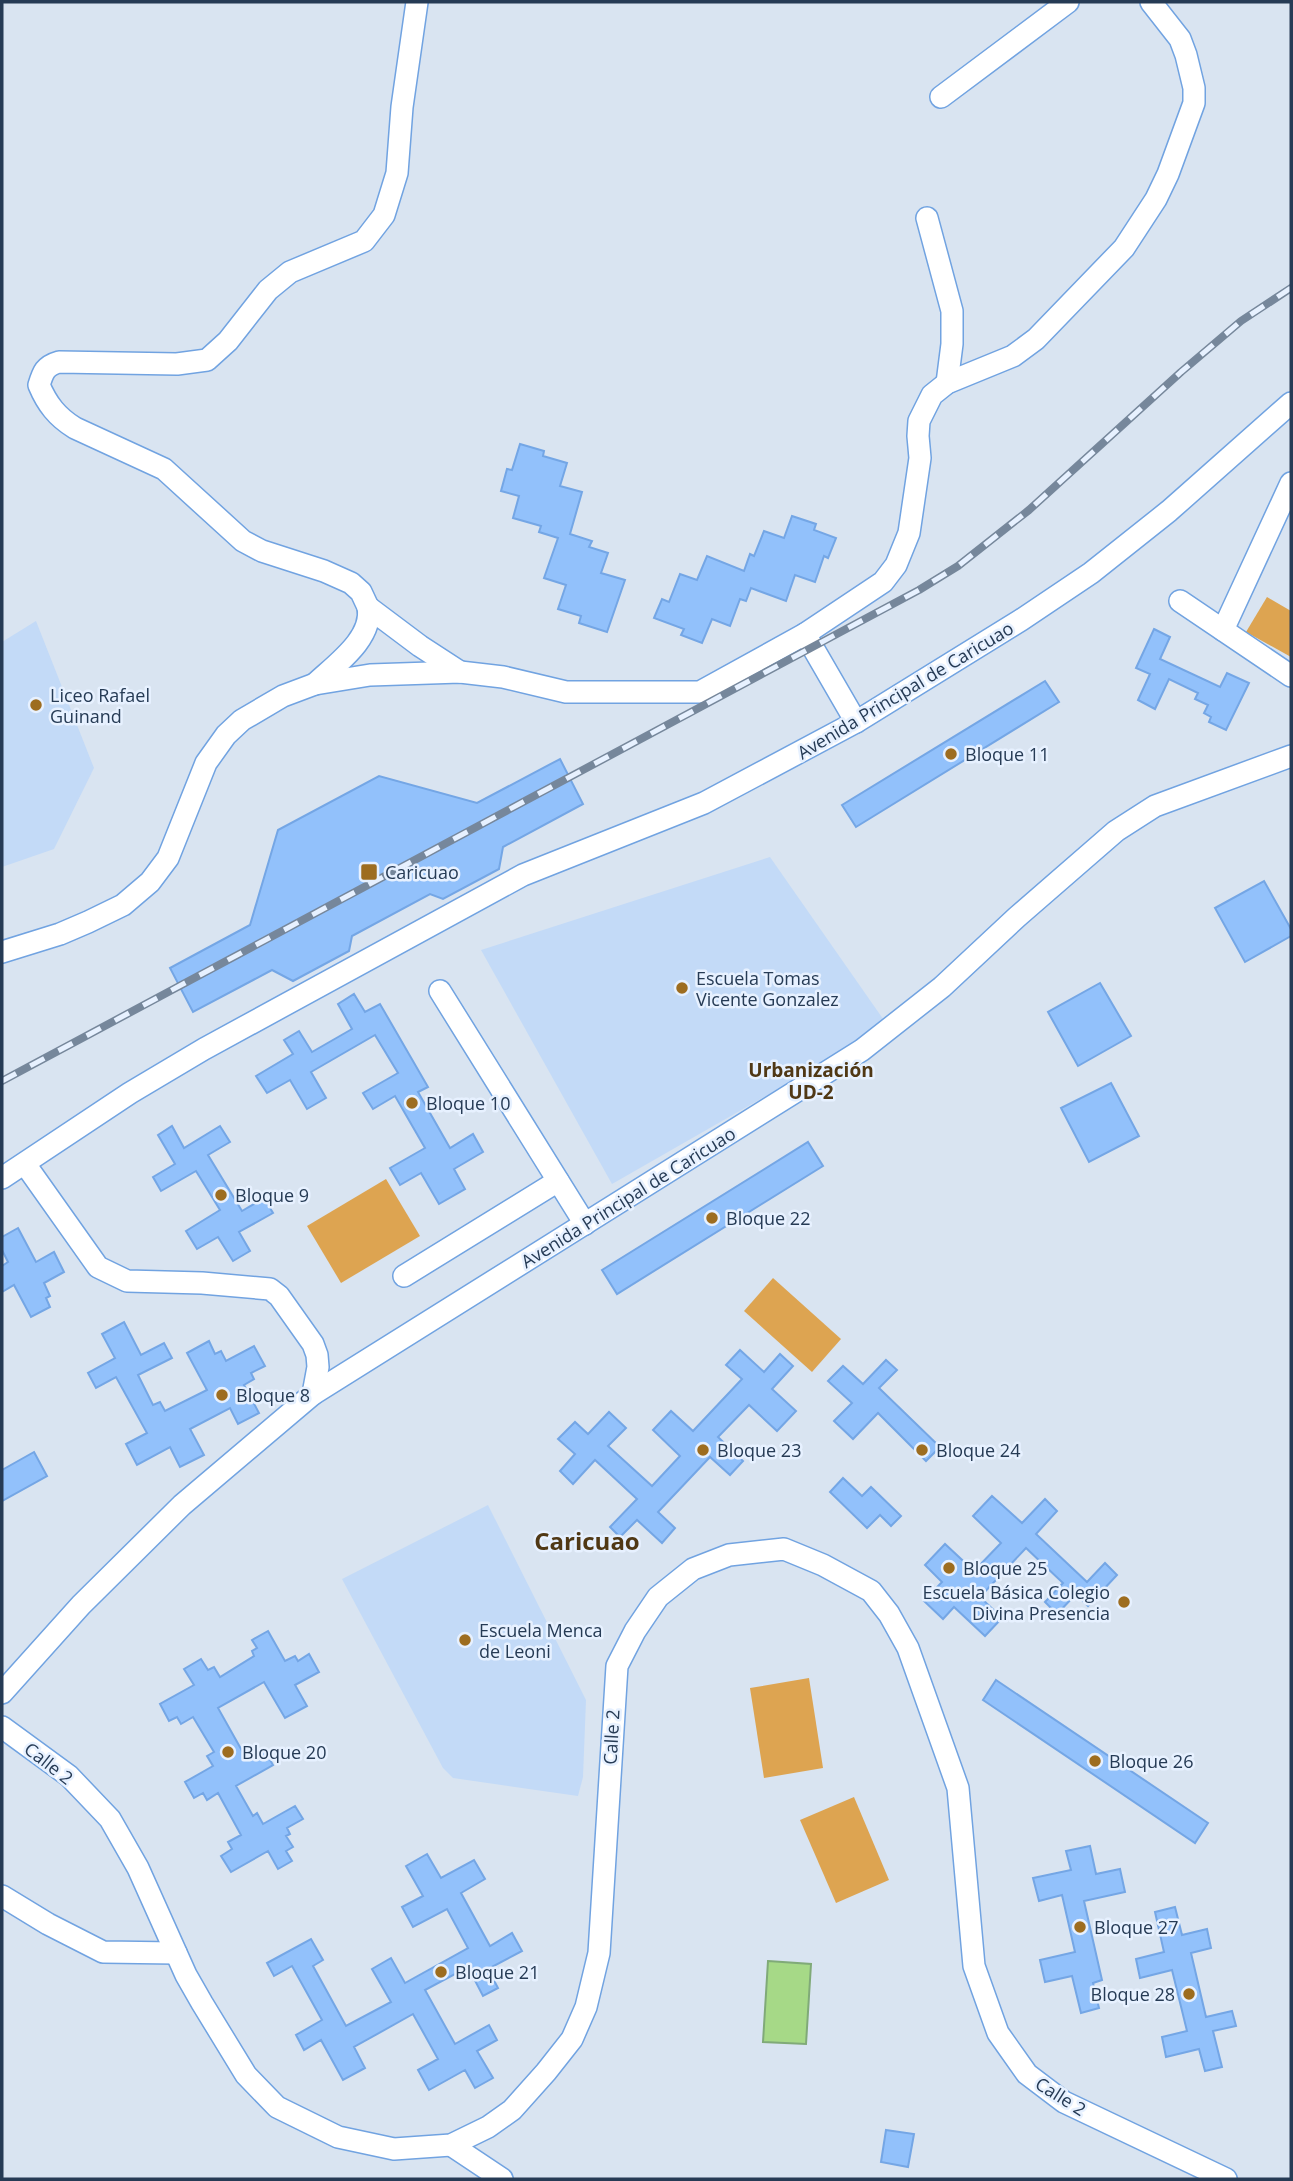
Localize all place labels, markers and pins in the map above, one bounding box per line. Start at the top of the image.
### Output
place label: Liceo Rafael Guinand [50,683,150,728]
marker: Liceo Rafael Guinand [28,697,44,713]
place label: Bloque 11 [965,742,1049,766]
marker: Bloque 11 [943,746,959,762]
place label: Caricuao [385,860,459,884]
marker: Caricuao [359,862,379,882]
place label: Escuela Tomas Vicente Gonzalez [696,966,839,1011]
marker: Escuela Tomas Vicente Gonzalez [674,980,690,996]
place label: Bloque 10 [426,1091,510,1115]
marker: Bloque 10 [404,1095,420,1111]
place label: Bloque 9 [235,1183,309,1207]
marker: Bloque 9 [213,1187,229,1203]
place label: Bloque 22 [726,1206,810,1230]
marker: Bloque 22 [704,1210,720,1226]
place label: Bloque 8 [236,1383,310,1407]
marker: Bloque 8 [214,1387,230,1403]
place label: Bloque 23 [717,1438,801,1462]
place label: Bloque 24 [936,1438,1020,1462]
marker: Bloque 23 [695,1442,711,1458]
marker: Bloque 24 [914,1442,930,1458]
place label: Bloque 25 [963,1556,1047,1580]
marker: Bloque 25 [941,1560,957,1576]
place label: Escuela Básica Colegio Divina Presencia [922,1580,1110,1625]
marker: Escuela Básica Colegio Divina Presencia [1116,1594,1132,1610]
place label: Escuela Menca de Leoni [479,1618,603,1663]
marker: Escuela Menca de Leoni [457,1632,473,1648]
place label: Bloque 20 [242,1740,326,1764]
marker: Bloque 20 [220,1744,236,1760]
place label: Bloque 26 [1109,1749,1193,1773]
marker: Bloque 26 [1087,1753,1103,1769]
place label: Bloque 27 [1094,1915,1178,1939]
marker: Bloque 27 [1072,1919,1088,1935]
place label: Bloque 21 [455,1960,539,1984]
marker: Bloque 21 [433,1964,449,1980]
place label: Bloque 28 [1091,1982,1175,2006]
marker: Bloque 28 [1181,1986,1197,2002]

